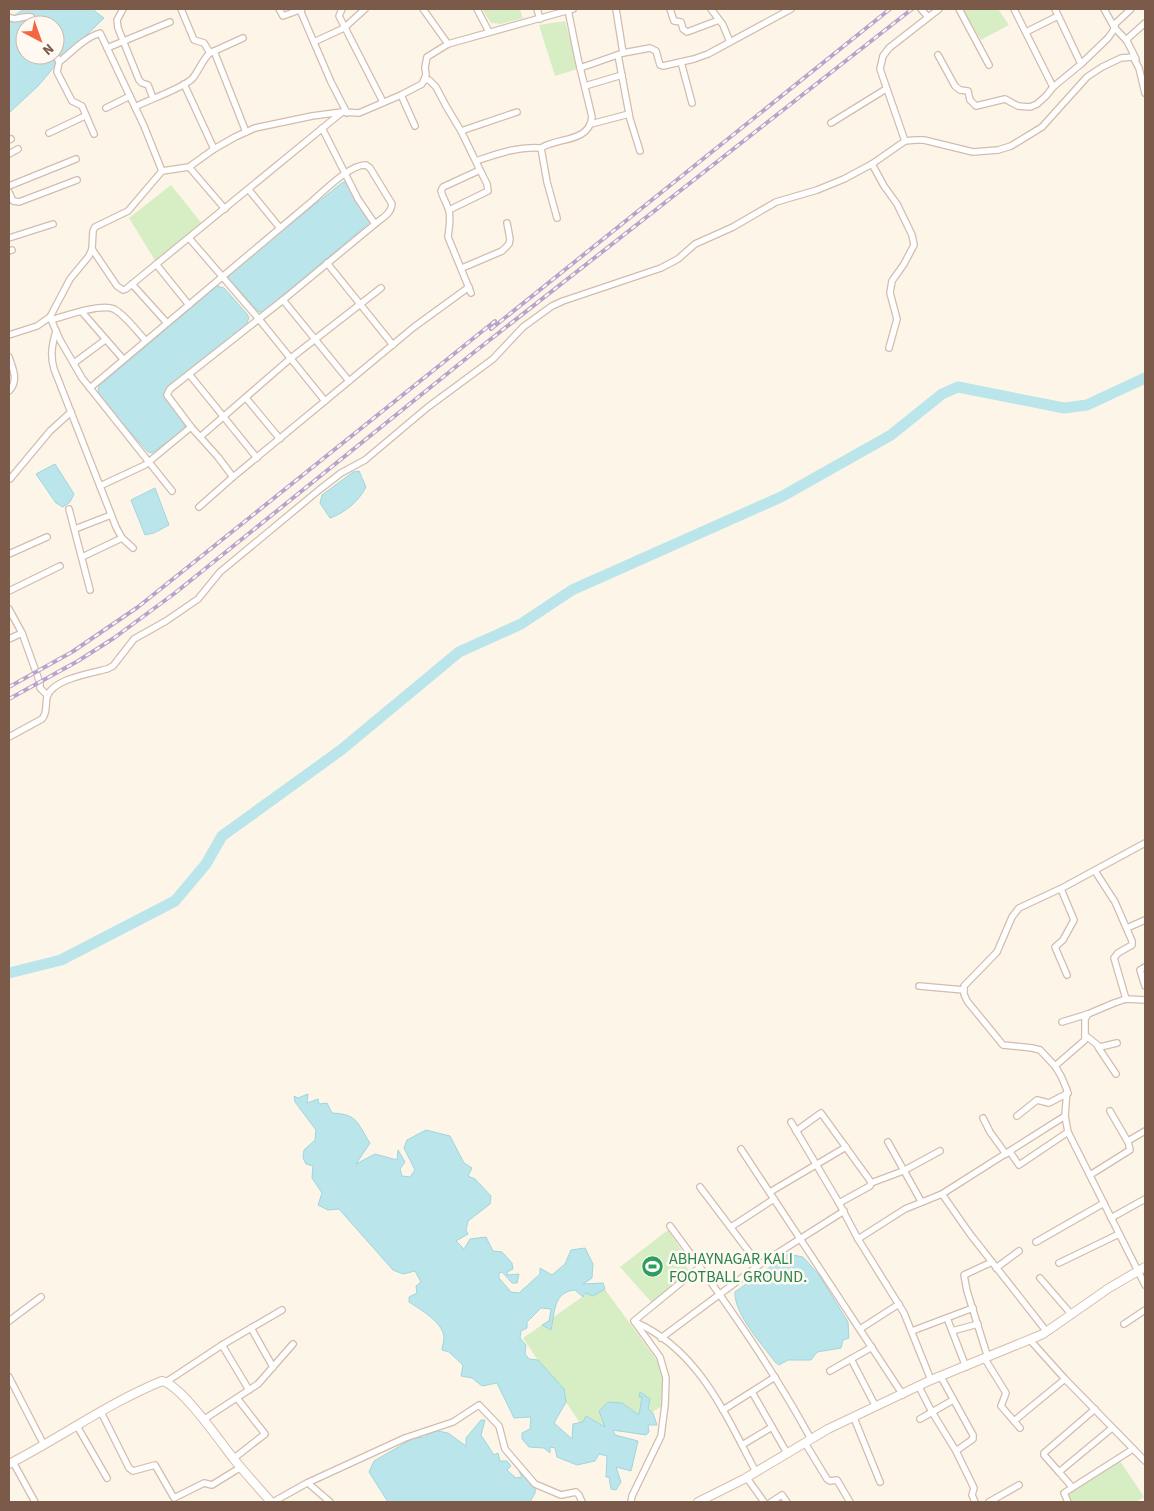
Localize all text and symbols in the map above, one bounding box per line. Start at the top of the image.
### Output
north arrow [15,15,65,65]
text: N [38,38,58,60]
place label: ABHAYNAGAR KALI FOOTBALL GROUND. [669,1248,807,1288]
sports icon: ABHAYNAGAR KALI FOOTBALL GROUND. [641,1255,665,1279]

